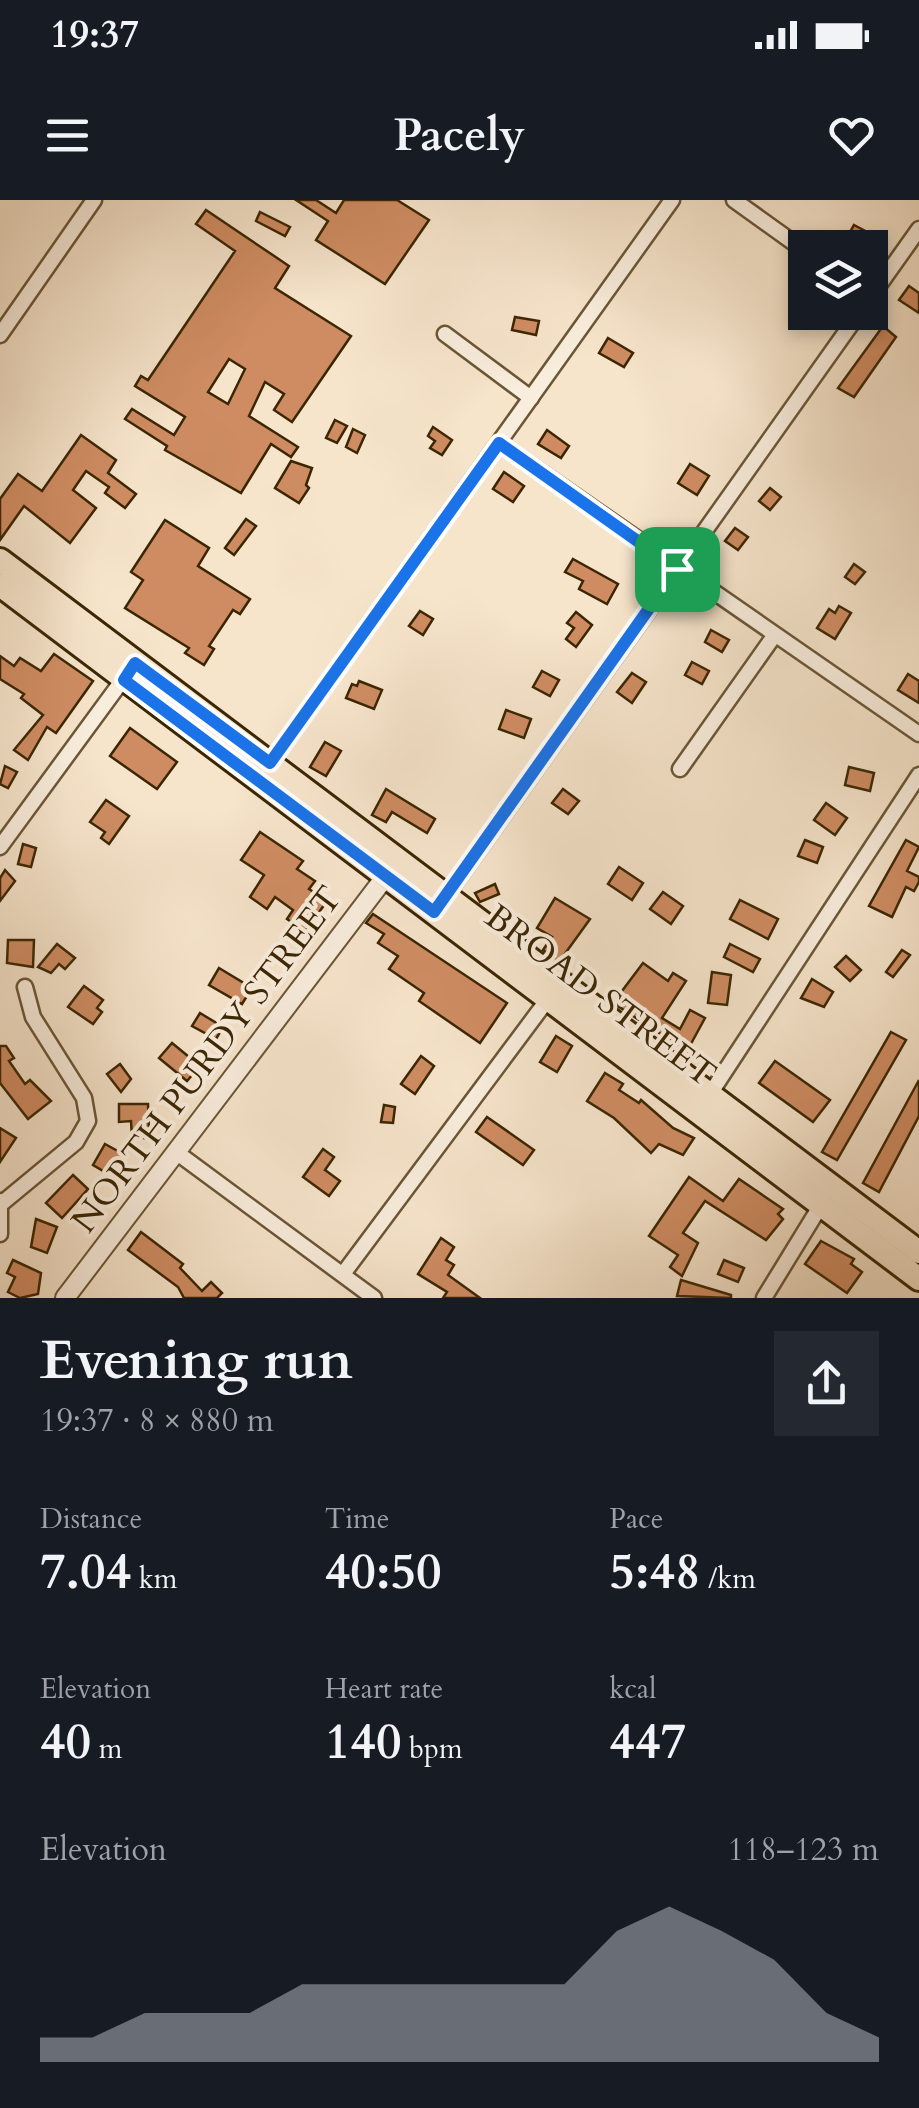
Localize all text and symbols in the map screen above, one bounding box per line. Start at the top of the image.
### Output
text: 19:37 [50,9,139,61]
text: Pacely [394,105,525,166]
icon: menu [40,108,95,163]
icon: heart [824,108,879,163]
map controls [788,230,888,330]
button: layers [788,230,888,330]
pin [635,527,720,612]
icon: arrive [650,542,705,597]
street label: NORTH PURDY STREET [61,876,353,1243]
street label: BROAD STREET [475,893,726,1098]
text: Evening run [40,1324,353,1398]
button: share [774,1331,879,1436]
text: 19:37 · 8 × 880 m [40,1399,274,1443]
text: Distance [40,1500,142,1538]
text: Time [325,1500,389,1538]
text: Pace [609,1500,663,1538]
text: 7.04 [40,1538,131,1606]
text: 40:50 [325,1538,442,1606]
text: 5:48 [609,1538,701,1606]
text: km [131,1560,178,1598]
text: /km [701,1560,756,1598]
text: Elevation [40,1670,151,1708]
text: Heart rate [325,1670,443,1708]
text: kcal [609,1670,656,1708]
text: 40 [40,1708,91,1776]
text: 140 [325,1708,402,1776]
text: 447 [609,1708,686,1776]
text: m [91,1730,122,1768]
text: bpm [402,1730,463,1768]
text: Elevation [40,1828,167,1872]
text: 118–123 m [727,1828,879,1872]

